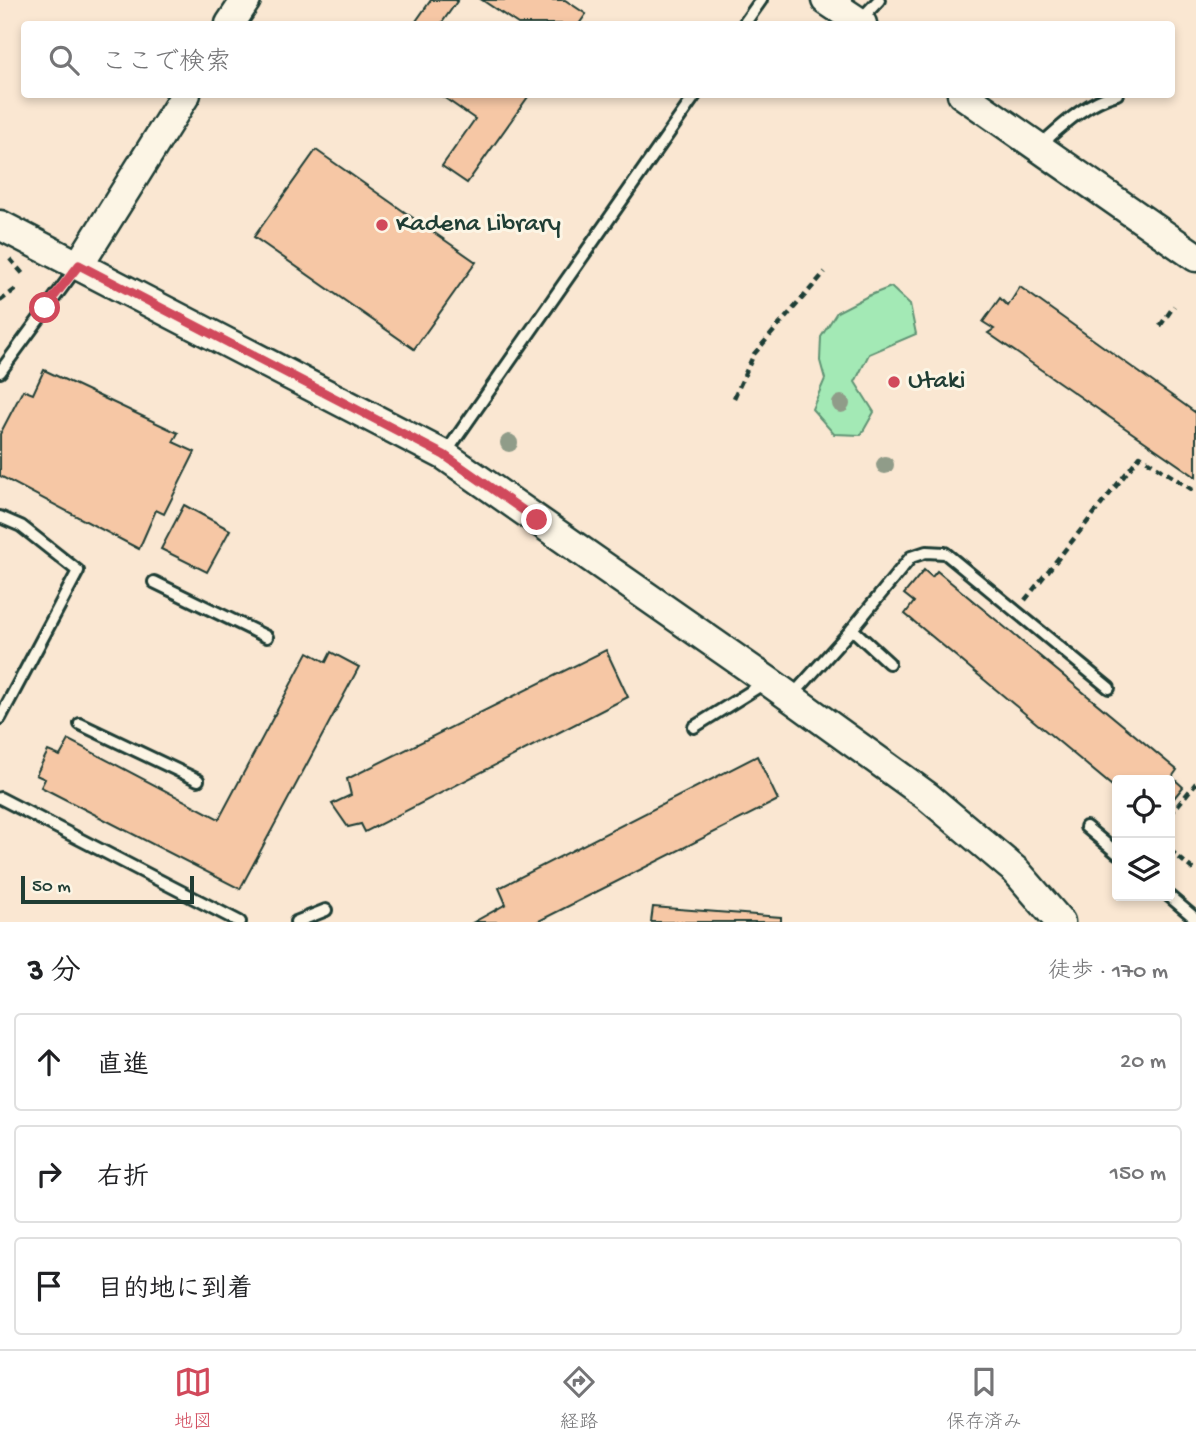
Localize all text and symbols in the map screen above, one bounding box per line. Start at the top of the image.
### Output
search box [21,21,1175,98]
icon: search [45,41,83,79]
text: ここで検索 [101,49,231,80]
place label: Kadena Library [396,210,561,241]
marker: Kadena Library [374,217,390,233]
route start [29,292,60,323]
place label: Utaki [908,367,965,398]
marker: Utaki [886,374,902,390]
route end [521,504,552,535]
map controls [1112,775,1175,901]
button: locate [1112,775,1175,838]
button: layers [1112,838,1175,901]
scale bar [21,873,194,905]
text: 50 m [32,876,71,899]
text: 3 分 [28,956,81,991]
text: 徒歩 · 170 m [1048,959,1168,986]
icon: ahead [30,1043,68,1081]
text: 20 m [1120,1049,1166,1076]
text: 直進 [97,1052,149,1083]
icon: right [30,1155,68,1193]
text: 150 m [1110,1161,1166,1188]
text: 右折 [97,1164,149,1195]
icon: arrive [30,1267,68,1305]
text: 目的地に到着 [97,1276,253,1307]
tab: 地図 [174,1363,212,1435]
tab: 経路 [560,1363,598,1435]
tab: 保存済み [946,1363,1022,1435]

